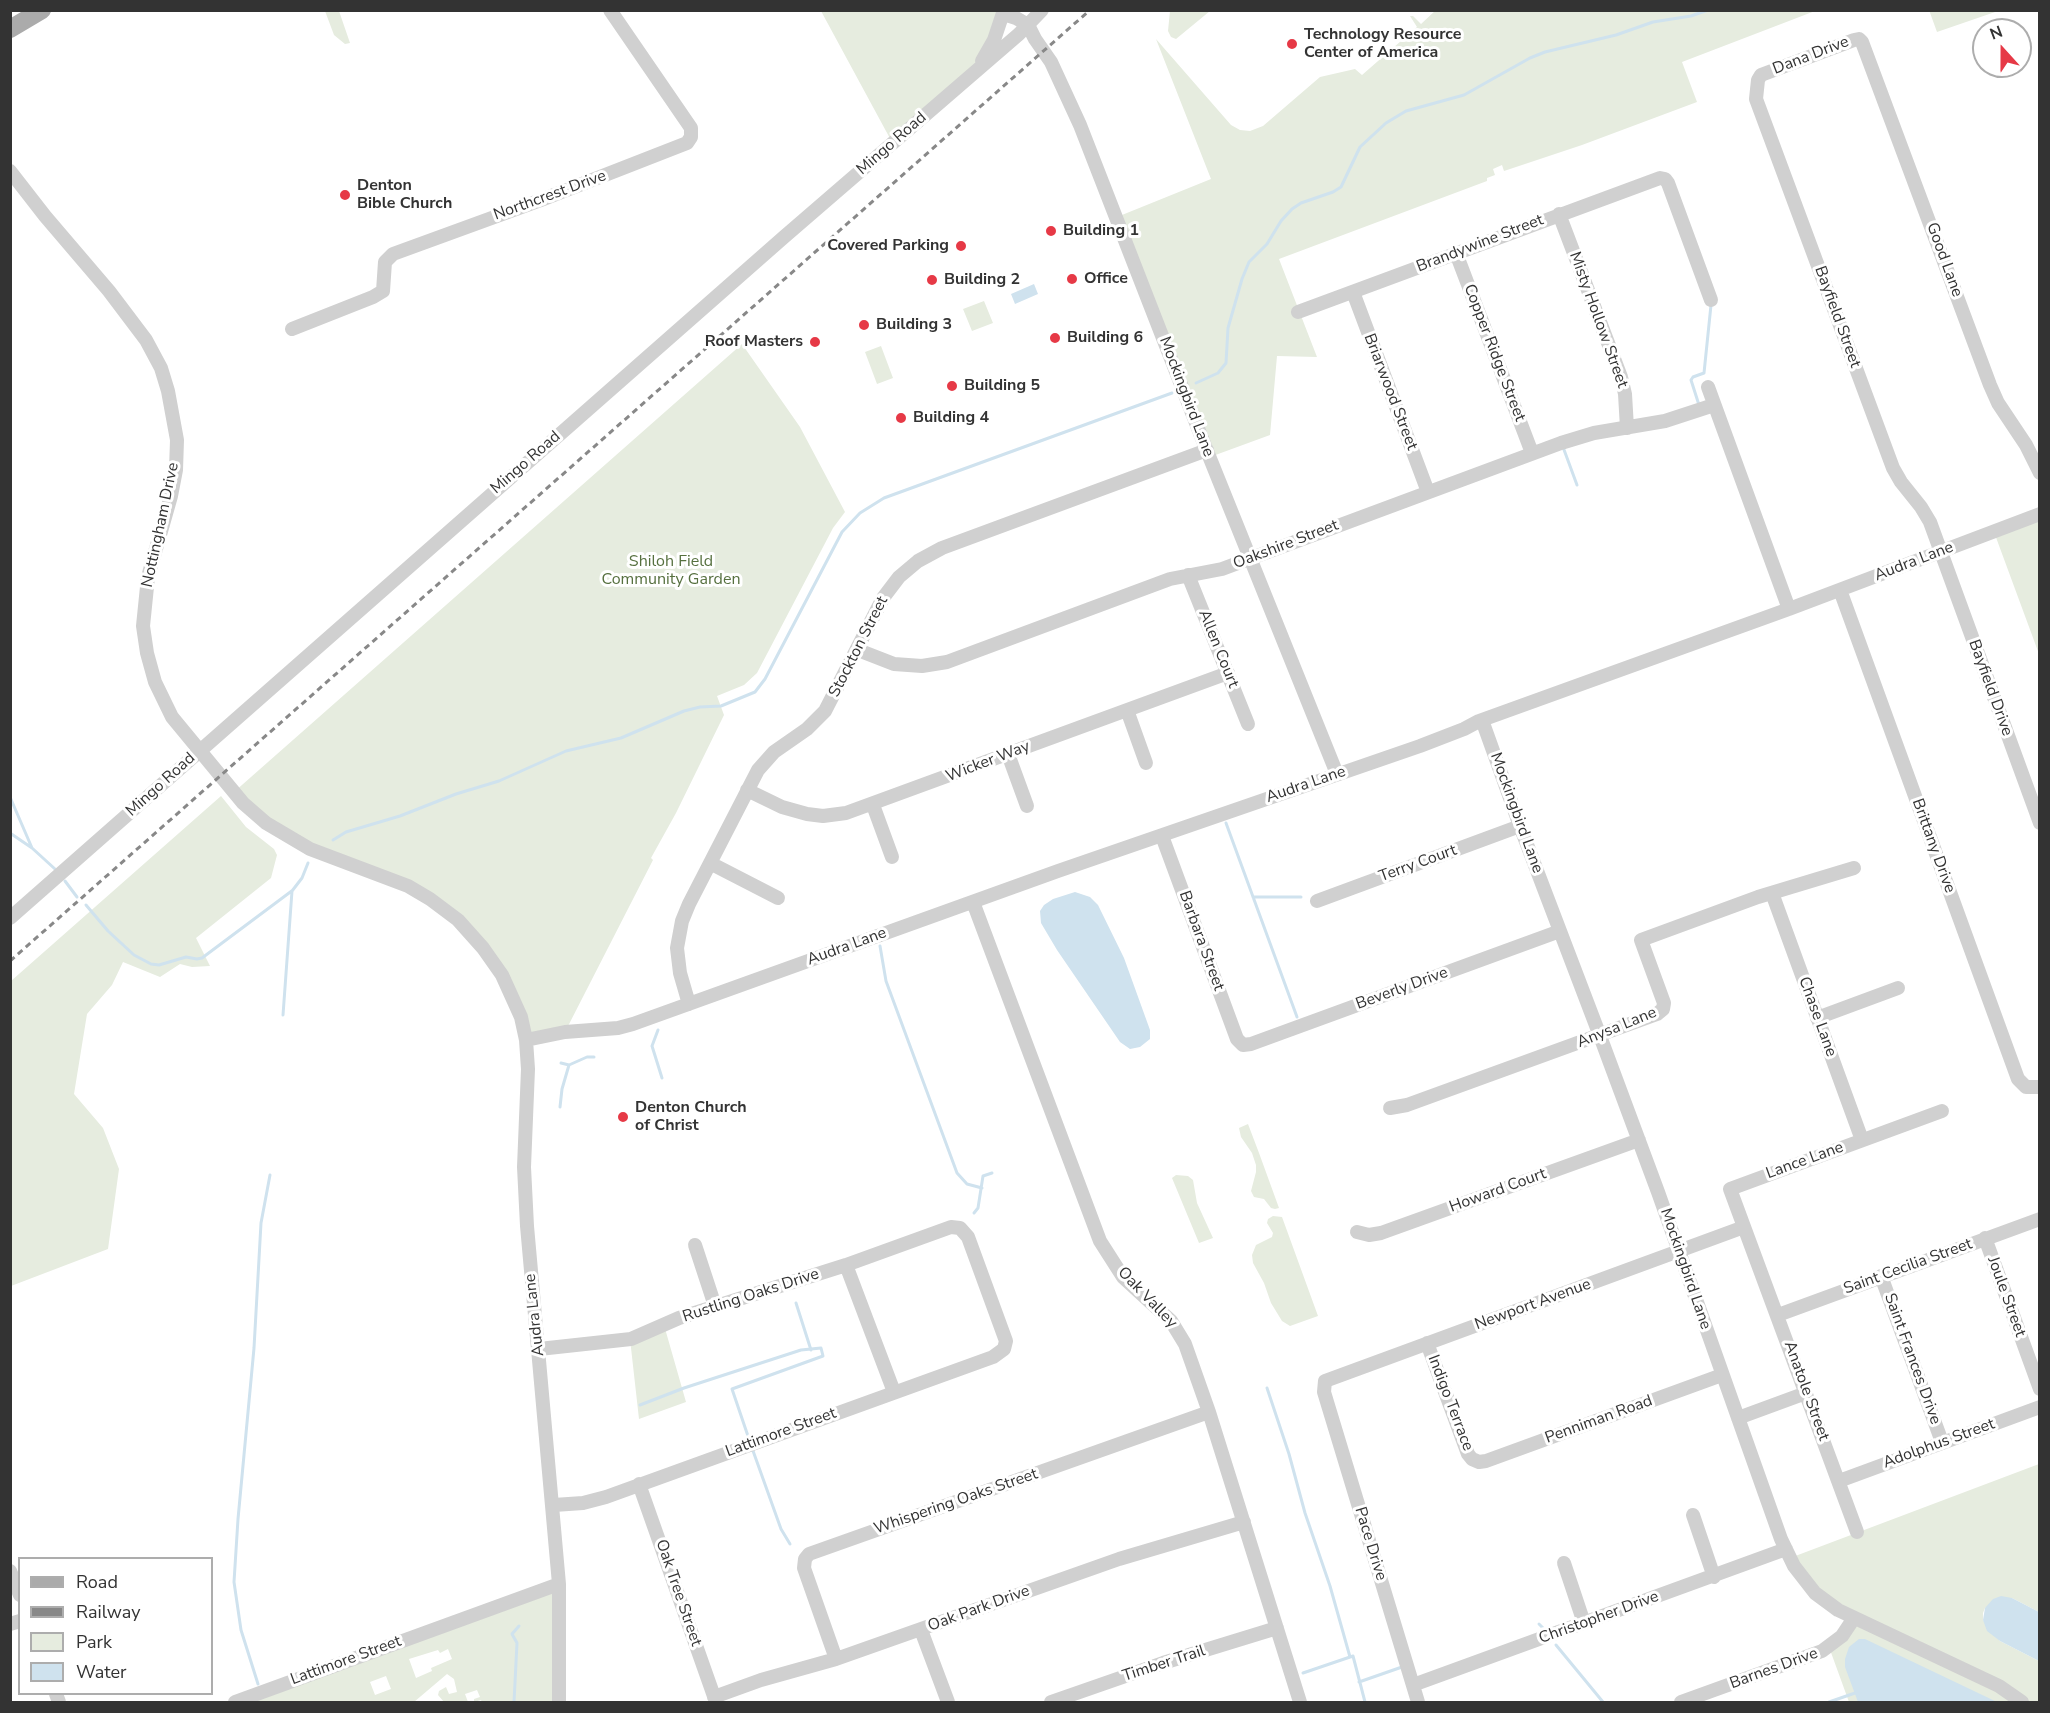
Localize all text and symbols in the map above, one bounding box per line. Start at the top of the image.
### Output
north arrow [1972,18,2032,78]
text: N [1987,21,2006,45]
place label: Technology Resource Center of America [1304,25,1461,63]
street label: Dana Drive [1770,33,1852,79]
marker: Technology Resource Center of America [1285,37,1299,51]
street label: Mingo Road [853,109,931,179]
street label: Northcrest Drive [491,167,609,225]
place label: Denton Bible Church [357,176,452,214]
marker: Denton Bible Church [338,188,352,202]
street label: Brandywine Street [1414,211,1546,277]
street label: Good Lane [1922,220,1966,300]
place label: Building 1 [1063,221,1139,241]
marker: Building 1 [1044,224,1058,238]
place label: Covered Parking [827,236,949,256]
marker: Covered Parking [954,239,968,253]
street label: Misty Hollow Street [1564,249,1632,391]
street label: Bayfield Street [1810,264,1864,370]
place label: Office [1084,269,1128,289]
place label: Building 2 [944,270,1020,290]
marker: Office [1065,272,1079,286]
marker: Building 2 [925,273,939,287]
street label: Copper Ridge Street [1459,282,1529,424]
place label: Building 3 [876,315,952,335]
marker: Building 3 [857,318,871,332]
place label: Building 6 [1067,328,1143,348]
marker: Building 6 [1048,331,1062,345]
street label: Briarwood Street [1359,331,1421,453]
place label: Roof Masters [705,332,803,352]
street label: Mockingbird Lane [1154,334,1218,460]
marker: Roof Masters [808,335,822,349]
place label: Building 5 [964,376,1040,396]
marker: Building 5 [945,379,959,393]
place label: Building 4 [913,408,989,428]
marker: Building 4 [894,411,908,425]
street label: Mingo Road [487,428,565,498]
street label: Nottingham Drive [138,461,184,589]
street label: Oakshire Street [1231,516,1341,574]
street label: Audra Lane [1872,538,1956,586]
park label: Shiloh Field Community Garden [602,552,740,590]
street label: Stockton Street [825,593,893,701]
street label: Allen Court [1194,607,1242,691]
street label: Bayfield Drive [1964,637,2016,739]
street label: Wicker Way [943,737,1033,787]
street label: Mingo Road [123,749,199,821]
street label: Mockingbird Lane [1485,750,1547,876]
street label: Audra Lane [1264,762,1348,808]
street label: Brittany Drive [1907,796,1959,896]
street label: Terry Court [1377,841,1459,887]
street label: Barbara Street [1174,889,1228,993]
street label: Audra Lane [805,924,889,970]
street label: Beverly Drive [1353,963,1451,1015]
street label: Chase Lane [1794,975,1840,1059]
street label: Anysa Lane [1575,1003,1659,1053]
place label: Denton Church of Christ [635,1098,747,1136]
marker: Denton Church of Christ [616,1110,630,1124]
street label: Lance Lane [1764,1138,1846,1184]
street label: Howard Court [1447,1165,1549,1217]
street label: Mockingbird Lane [1655,1206,1715,1332]
street label: Saint Cecilia Street [1841,1235,1975,1299]
street label: Joule Street [1983,1254,2029,1340]
street label: Oak Valley [1113,1263,1181,1333]
street label: Rustling Oaks Drive [680,1265,822,1327]
street label: Audra Lane [521,1273,549,1357]
street label: Newport Avenue [1472,1275,1594,1335]
street label: Saint Frances Drive [1879,1291,1945,1427]
street label: Anatole Street [1779,1339,1833,1443]
street label: Indigo Terrace [1423,1352,1477,1454]
street label: Penniman Road [1543,1392,1655,1448]
street label: Lattimore Street [723,1404,839,1462]
street label: Adolphus Street [1881,1415,1997,1473]
street label: Whispering Oaks Street [872,1465,1040,1539]
street label: Pace Drive [1350,1505,1390,1583]
street label: Oak Tree Street [651,1537,705,1649]
legend [18,1557,213,1695]
text: Road [76,1570,118,1594]
street label: Oak Park Drive [926,1582,1032,1636]
street label: Christopher Drive [1536,1587,1662,1649]
text: Railway [76,1600,141,1624]
text: Park [76,1630,112,1654]
street label: Lattimore Street [288,1632,404,1690]
street label: Timber Trail [1120,1642,1208,1686]
street label: Barnes Drive [1727,1644,1821,1694]
text: Water [76,1660,127,1684]

